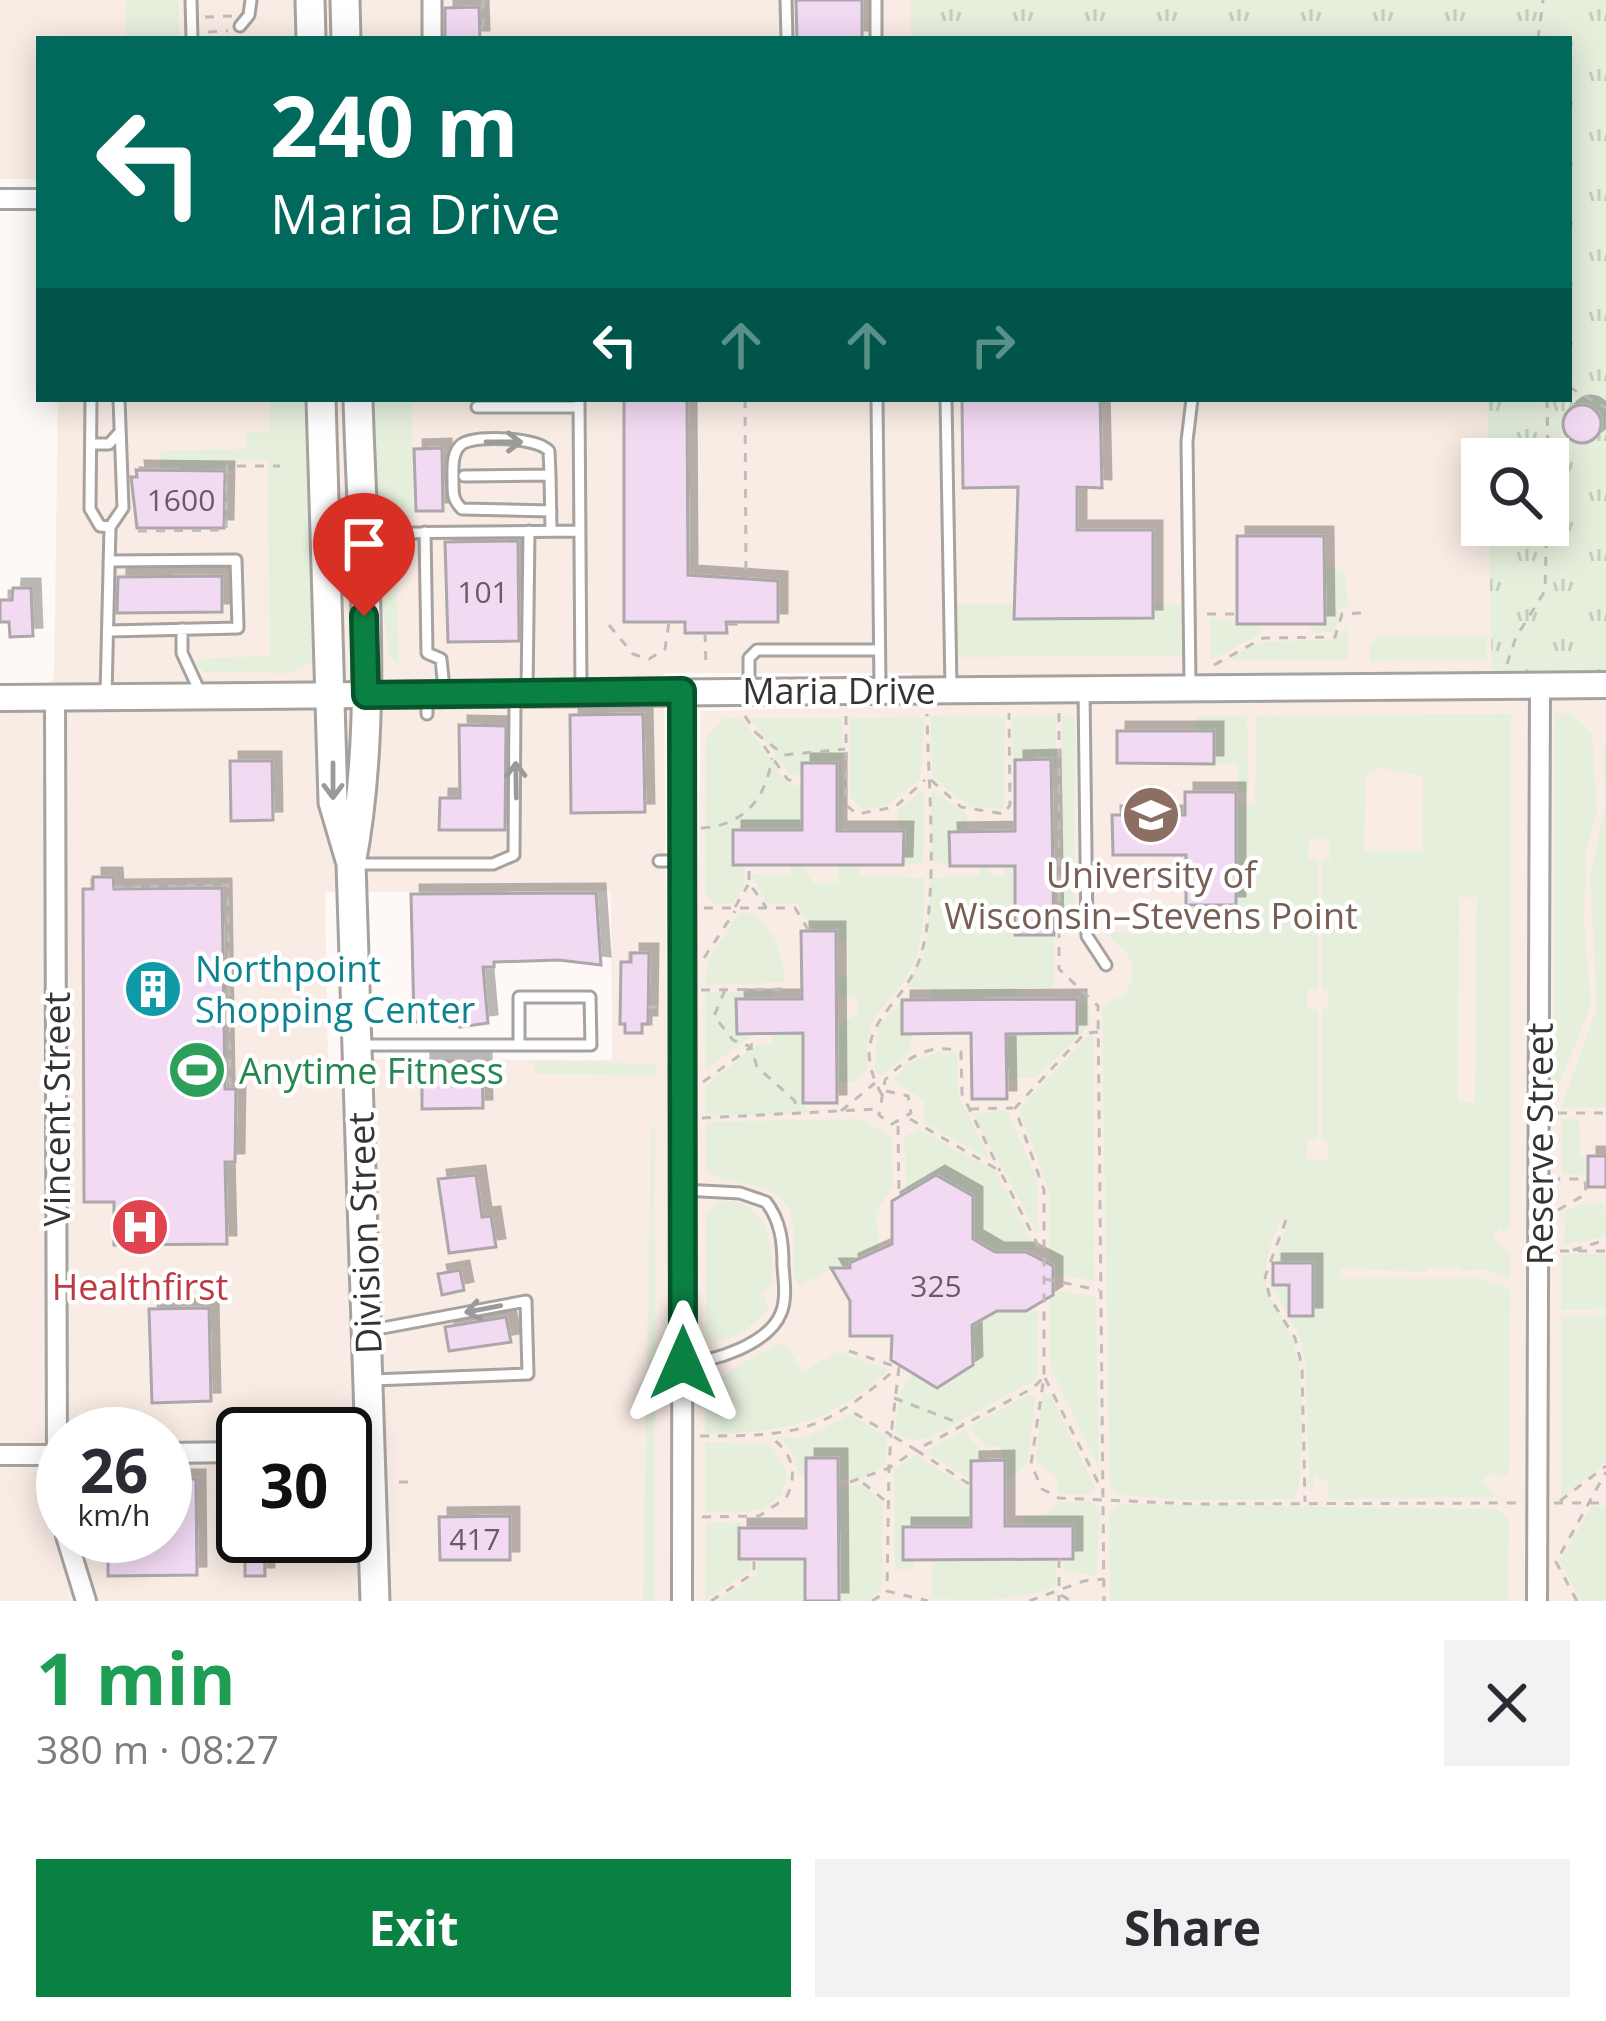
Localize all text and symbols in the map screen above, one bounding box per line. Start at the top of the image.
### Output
text: 240 m [270,67,518,182]
icon: left [72,84,228,240]
text: Maria Drive [270,176,561,250]
icon: left [582,312,648,378]
icon: ahead [708,312,774,378]
icon: ahead [834,312,900,378]
icon: right [960,312,1026,378]
one-way arrow [484,430,523,453]
map controls [1461,438,1569,546]
button: search [1461,438,1569,546]
house number: 1600 [147,479,215,520]
pin [313,493,415,616]
icon: arrive [331,511,397,577]
house number: 101 [457,571,509,612]
street label: Maria Drive [742,666,936,715]
one-way arrow [322,761,344,800]
one-way arrow [504,761,527,800]
school or university icon: University of Wisconsin–Stevens Point [1120,784,1182,846]
place label: University of Wisconsin–Stevens Point [944,850,1358,940]
place label: Northpoint Shopping Center [195,944,476,1034]
building icon: Northpoint Shopping Center [122,958,184,1020]
street label: Vincent Street [32,992,81,1226]
street label: Reserve Street [1515,1023,1564,1265]
sports icon: Anytime Fitness [166,1039,228,1101]
place label: Anytime Fitness [239,1046,504,1095]
street label: Division Street [335,1111,393,1355]
hospital icon: Healthfirst [109,1196,171,1258]
place label: Healthfirst [52,1262,228,1311]
house number: 325 [910,1265,962,1306]
one-way arrow [464,1299,503,1321]
position arrow [620,1300,746,1426]
speed limit sign: 30 [216,1407,372,1563]
text: 26 [80,1429,148,1511]
text: km/h [78,1494,150,1535]
house number: 417 [449,1518,501,1559]
text: 1 min [36,1628,236,1726]
button: close [1444,1640,1570,1766]
text: 380 m · 08:27 [36,1722,279,1775]
button: Exit [36,1859,791,1997]
button: Share [815,1859,1570,1997]

